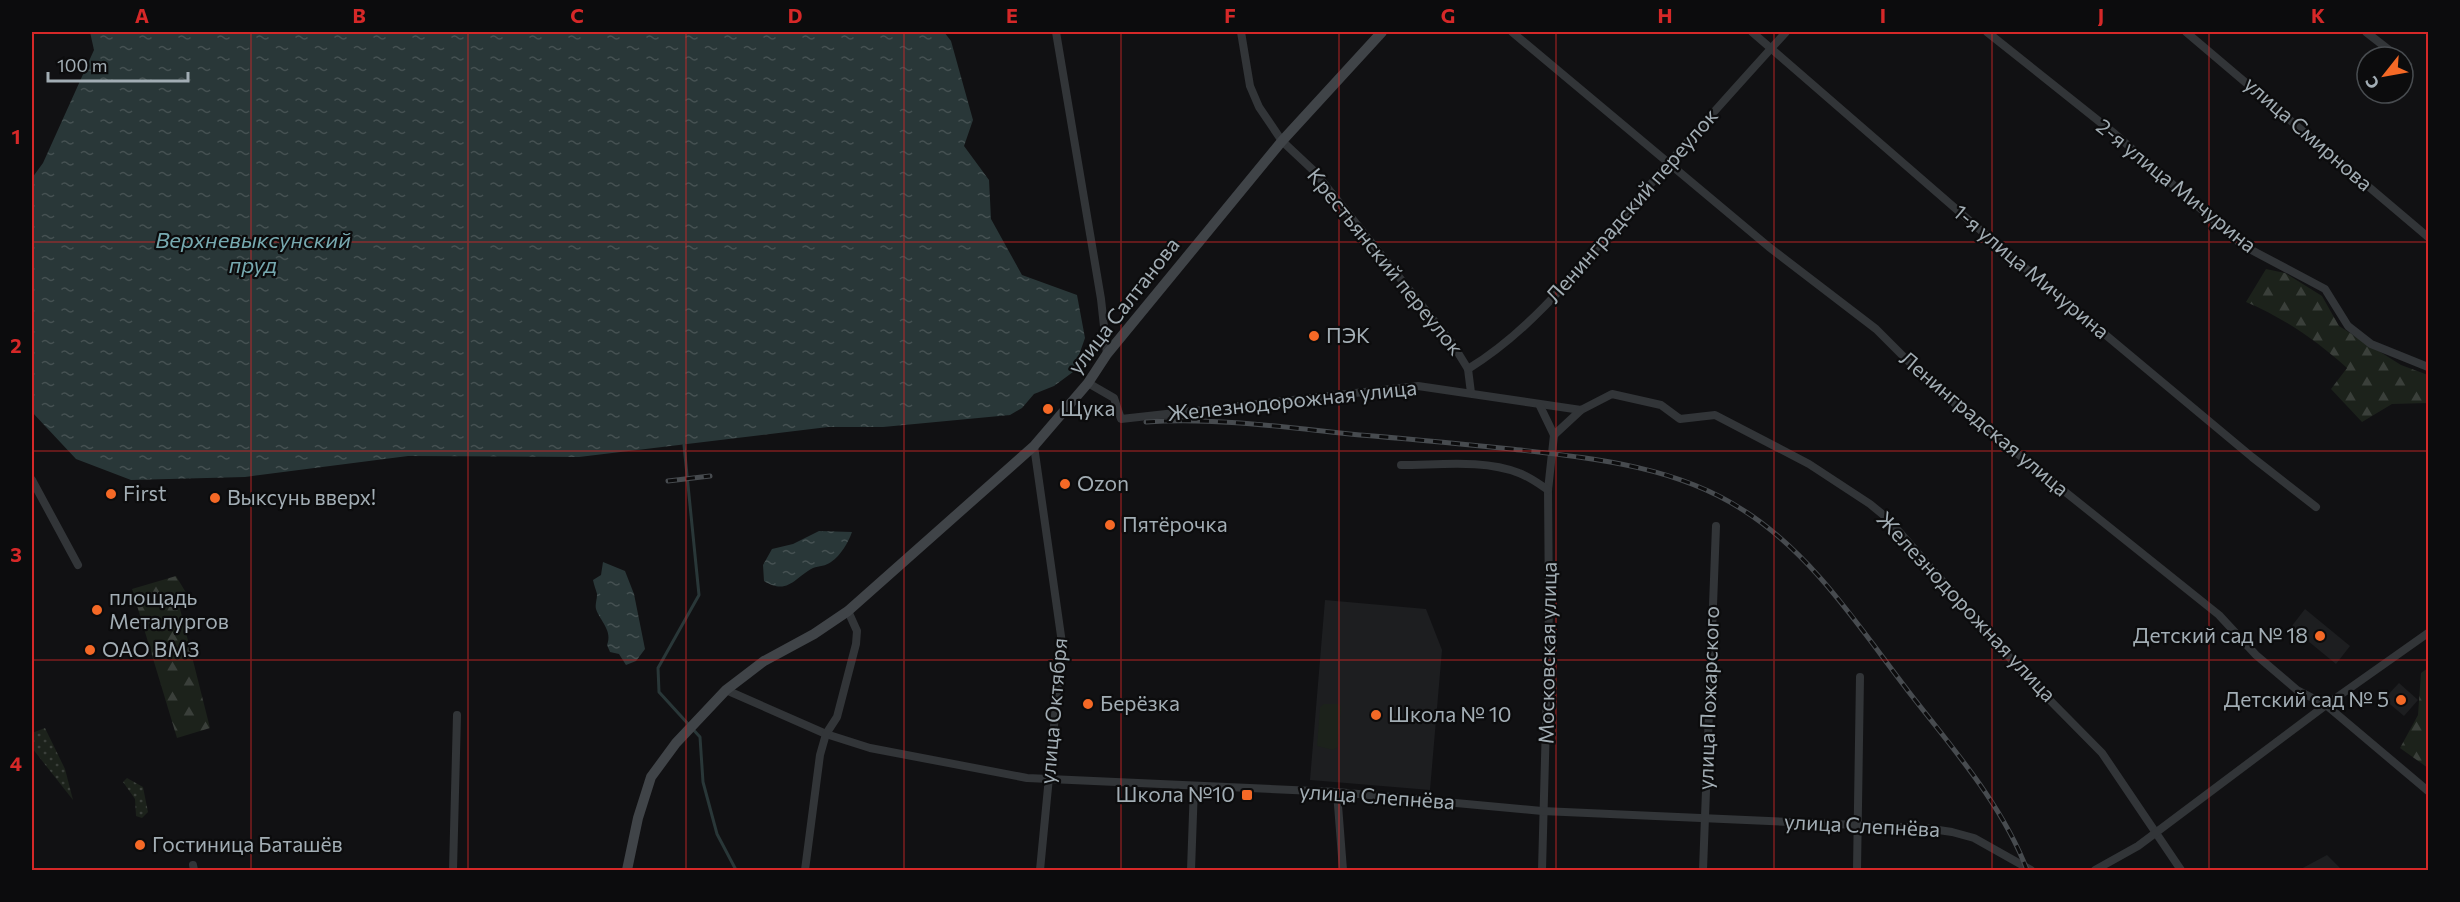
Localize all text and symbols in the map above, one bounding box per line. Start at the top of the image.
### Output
text: A [135,3,149,27]
text: B [352,3,366,27]
text: C [570,3,584,27]
text: D [788,3,802,27]
text: E [1006,3,1018,27]
text: F [1224,3,1236,27]
text: G [1441,3,1455,27]
text: H [1658,3,1673,27]
text: I [1880,3,1886,27]
text: J [2098,3,2104,27]
text: K [2311,3,2325,27]
scale bar [48,45,188,83]
north arrow [2355,45,2415,105]
text: 100 m [57,54,107,76]
street label: улица Смирнова [2239,71,2377,197]
street label: Ленинградский переулок [1540,103,1722,307]
street label: 2-я улица Мичурина [2092,113,2262,257]
text: 1 [11,124,21,148]
street label: Крестьянский переулок [1303,162,1469,360]
street label: 1-я улица Мичурина [1949,198,2115,343]
water label: Верхневыксунский пруд [155,226,351,278]
street label: улица Салтанова [1062,232,1184,378]
place label: ПЭК [1326,322,1370,347]
marker: ПЭК [1307,329,1321,343]
text: 2 [10,333,22,357]
street label: Ленинградская улица [1896,345,2074,501]
street label: Железнодорожная улица [1166,374,1418,425]
place label: Щука [1060,395,1115,420]
marker: Щука [1041,402,1055,416]
place label: Ozon [1077,470,1129,495]
marker: Ozon [1058,477,1072,491]
place label: First [123,480,167,505]
place label: Выксунь вверх! [227,484,376,509]
marker: First [104,487,118,501]
marker: Выксунь вверх! [208,491,222,505]
street label: Железнодорожная улица [1872,506,2062,706]
place label: Пятёрочка [1122,511,1228,536]
marker: Пятёрочка [1103,518,1117,532]
text: 3 [10,542,22,566]
street label: Московская улица [1532,562,1561,744]
place label: площадь Металургов [109,584,229,633]
marker: площадь Металургов [90,603,104,617]
street label: улица Пожарского [1692,605,1723,790]
place label: Детский сад № 18 [2133,622,2308,647]
marker: Детский сад № 18 [2313,629,2327,643]
place label: ОАО ВМЗ [102,636,199,661]
street label: улица Октября [1034,637,1071,785]
marker: ОАО ВМЗ [83,643,97,657]
place label: Детский сад № 5 [2224,686,2389,711]
place label: Берёзка [1100,690,1180,715]
marker: Детский сад № 5 [2394,693,2408,707]
marker: Берёзка [1081,697,1095,711]
place label: Школа № 10 [1388,701,1511,726]
marker: Школа № 10 [1369,708,1383,722]
text: 4 [10,751,22,775]
street label: улица Слепнёва [1298,778,1456,813]
place label: Школа №10 [1116,781,1235,806]
marker: Школа №10 [1240,788,1254,802]
street label: улица Слепнёва [1783,808,1941,841]
place label: Гостиница Баташёв [152,831,343,856]
marker: Гостиница Баташёв [133,838,147,852]

